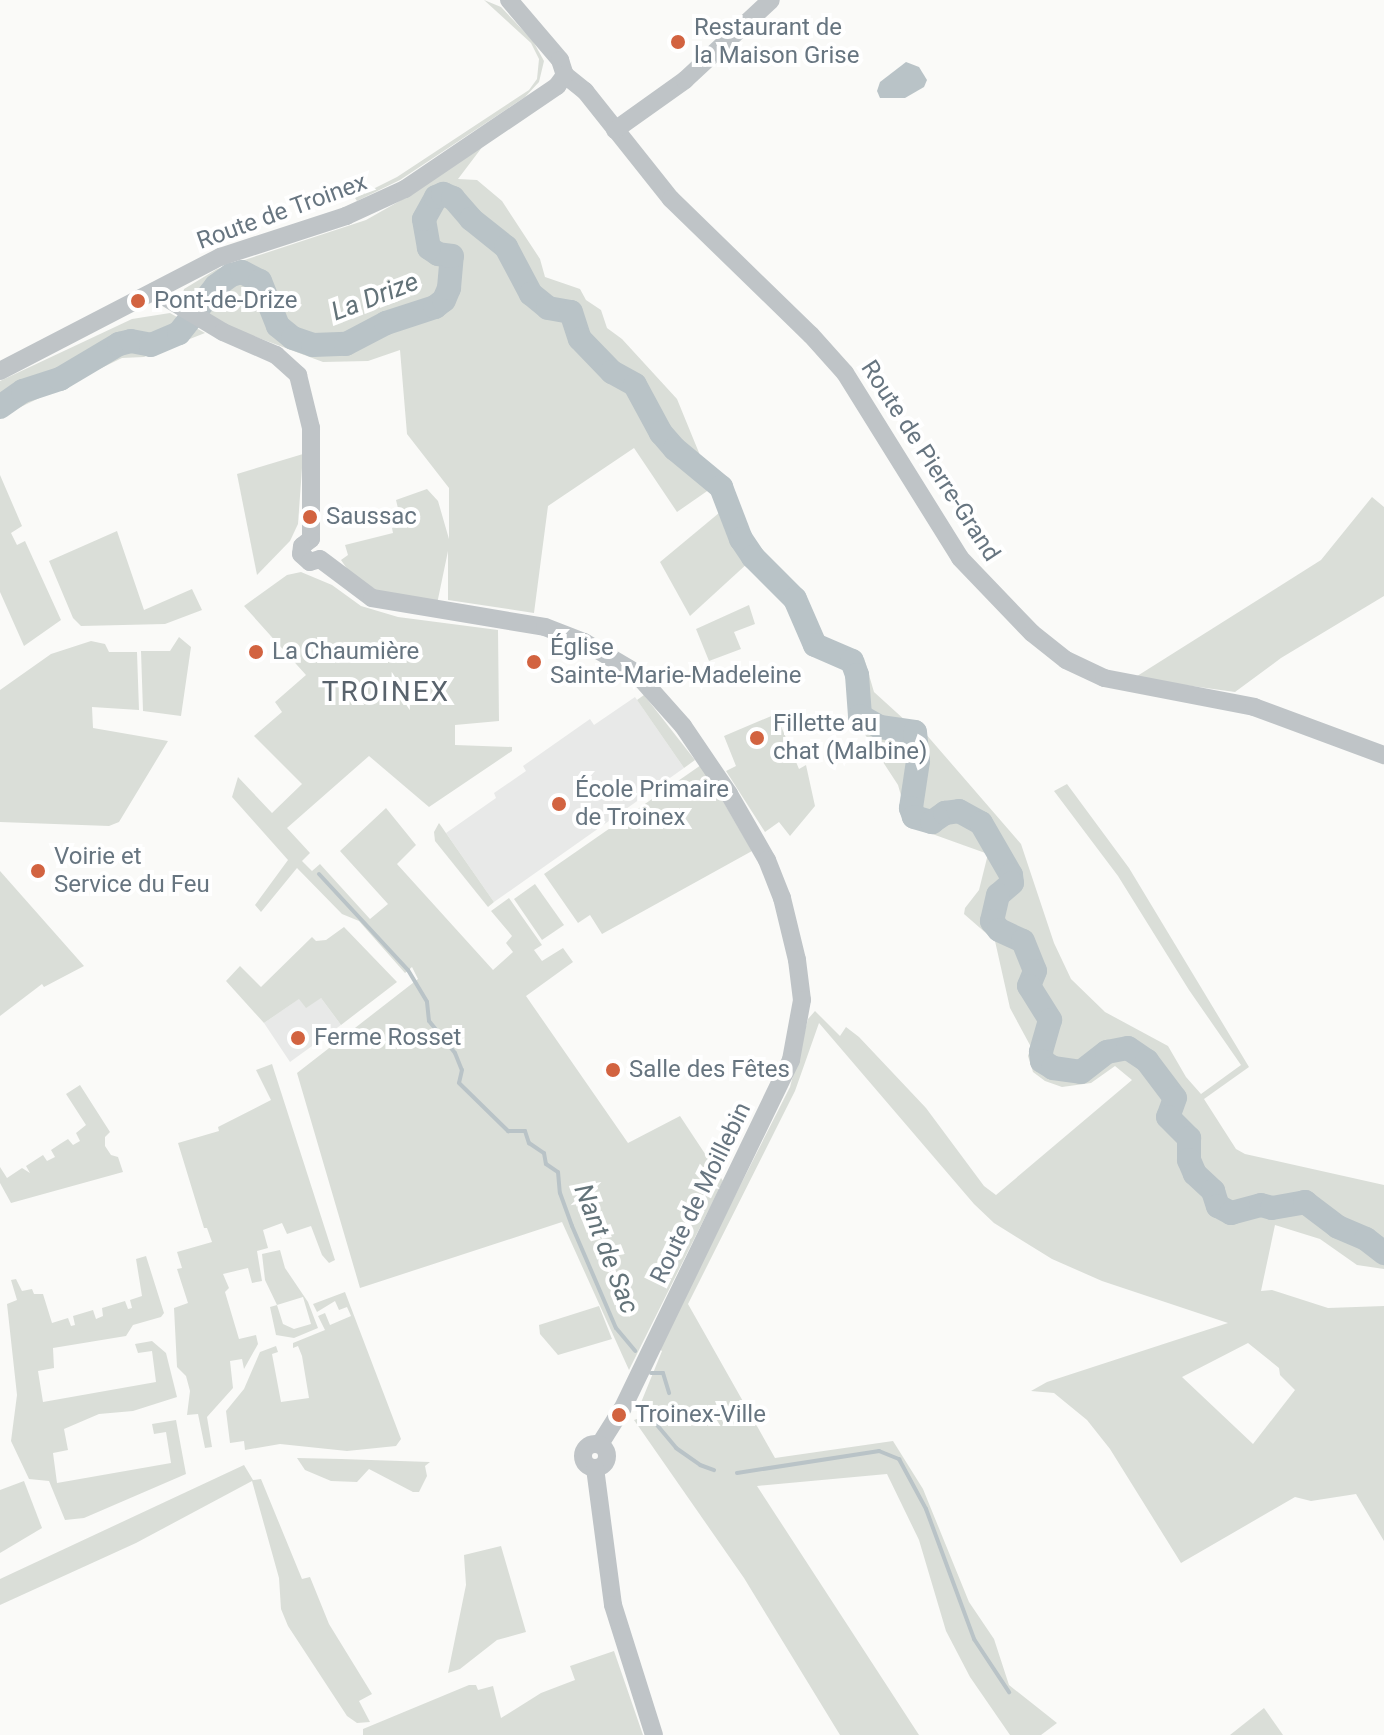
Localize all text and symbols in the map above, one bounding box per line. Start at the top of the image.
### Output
place label: Restaurant de la Maison Grise [694,14,859,70]
marker: Restaurant de la Maison Grise [669,33,687,51]
street label: Route de Troinex [193,168,371,256]
water label: La Drize [327,266,423,328]
place label: Pont-de-Drize [154,287,297,315]
marker: Pont-de-Drize [129,292,147,310]
street label: Route de Pierre-Grand [854,355,1006,567]
place label: Saussac [326,503,417,531]
marker: Saussac [301,508,319,526]
place label: Église Sainte-Marie-Madeleine [550,634,802,690]
place label: La Chaumière [272,638,419,666]
marker: La Chaumière [247,643,265,661]
marker: Église Sainte-Marie-Madeleine [525,653,543,671]
district label: TROINEX [322,675,450,709]
place label: Fillette au chat (Malbine) [773,710,927,766]
marker: Fillette au chat (Malbine) [748,729,766,747]
place label: École Primaire de Troinex [575,776,729,832]
marker: École Primaire de Troinex [550,795,568,813]
place label: Voirie et Service du Feu [54,843,210,899]
marker: Voirie et Service du Feu [29,862,47,880]
place label: Ferme Rosset [314,1024,461,1052]
marker: Ferme Rosset [289,1029,307,1047]
place label: Salle des Fêtes [629,1056,790,1084]
marker: Salle des Fêtes [604,1061,622,1079]
street label: Route de Moillebin [645,1098,757,1288]
water label: Nant de Sac [567,1180,645,1318]
place label: Troinex-Ville [635,1401,766,1429]
marker: Troinex-Ville [610,1406,628,1424]

